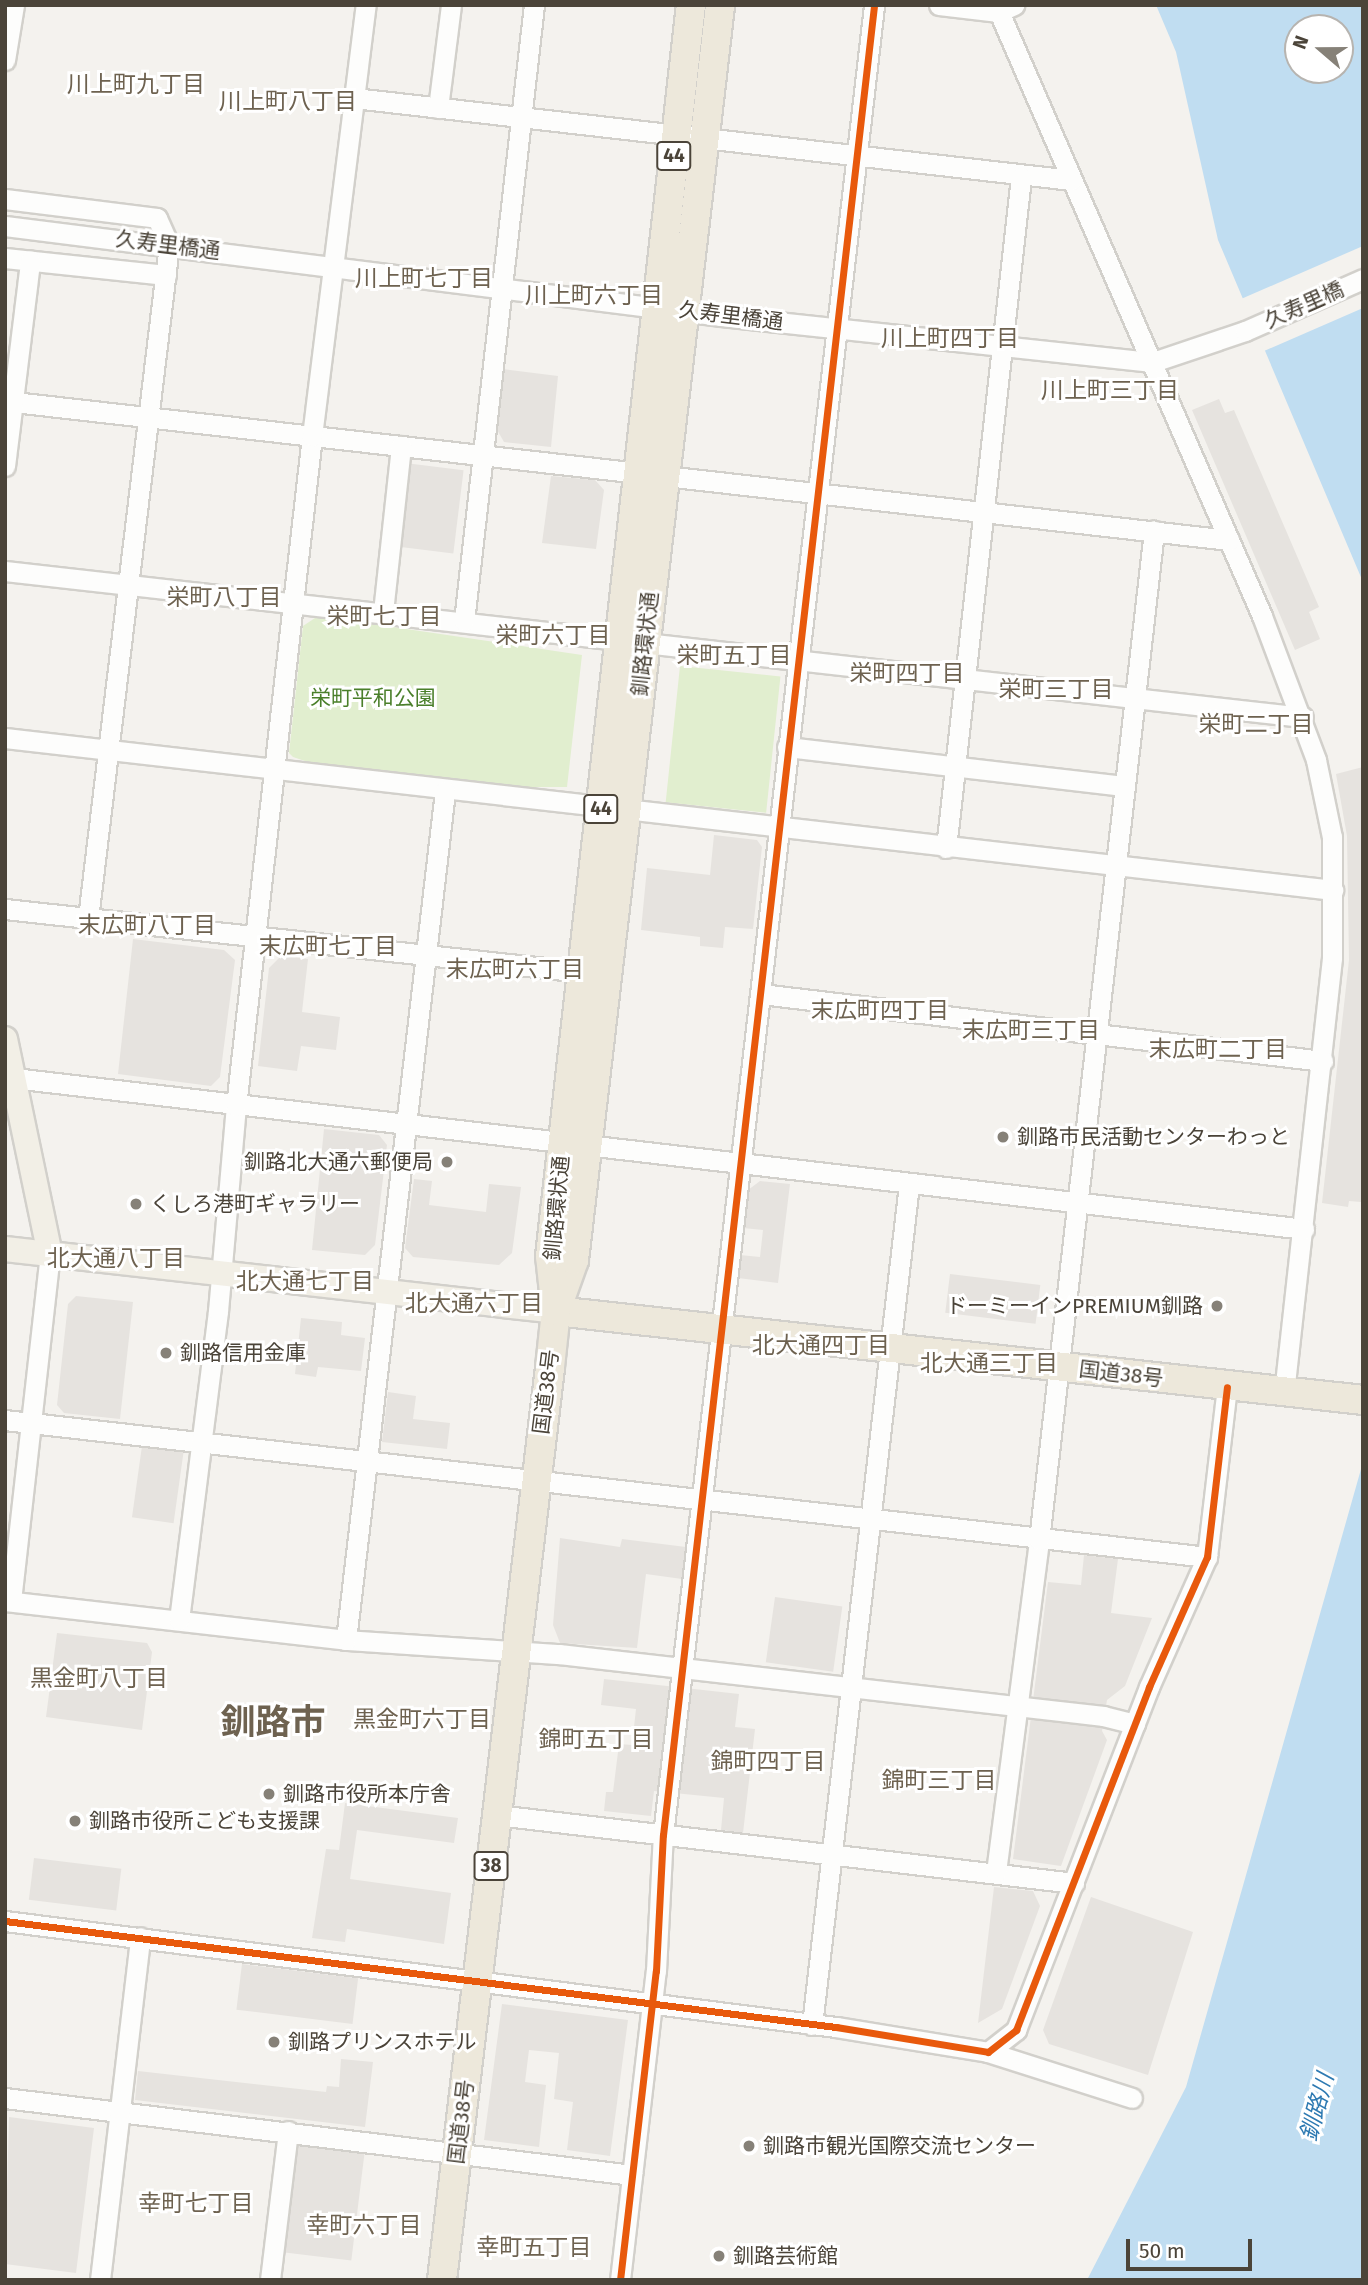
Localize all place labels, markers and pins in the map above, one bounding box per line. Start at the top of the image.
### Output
place label: 釧路市民活動センターわっと [1017,1124,1290,1150]
marker: 釧路市民活動センターわっと [995,1129,1011,1145]
place label: 釧路北大通六郵便局 [244,1149,433,1175]
marker: 釧路北大通六郵便局 [439,1154,455,1170]
place label: くしろ港町ギャラリー [150,1191,360,1217]
marker: くしろ港町ギャラリー [128,1196,144,1212]
place label: ドーミーインPREMIUM釧路 [946,1293,1203,1319]
marker: ドーミーインPREMIUM釧路 [1209,1298,1225,1314]
place label: 釧路信用金庫 [180,1340,306,1366]
marker: 釧路信用金庫 [158,1345,174,1361]
place label: 釧路市役所本庁舎 [283,1781,451,1807]
marker: 釧路市役所本庁舎 [261,1786,277,1802]
place label: 釧路市役所こども支援課 [89,1808,320,1834]
marker: 釧路市役所こども支援課 [67,1813,83,1829]
place label: 釧路プリンスホテル [288,2029,477,2055]
marker: 釧路プリンスホテル [266,2034,282,2050]
place label: 釧路市観光国際交流センター [763,2133,1036,2159]
marker: 釧路市観光国際交流センター [741,2138,757,2154]
place label: 釧路芸術館 [733,2243,838,2269]
marker: 釧路芸術館 [711,2248,727,2264]

